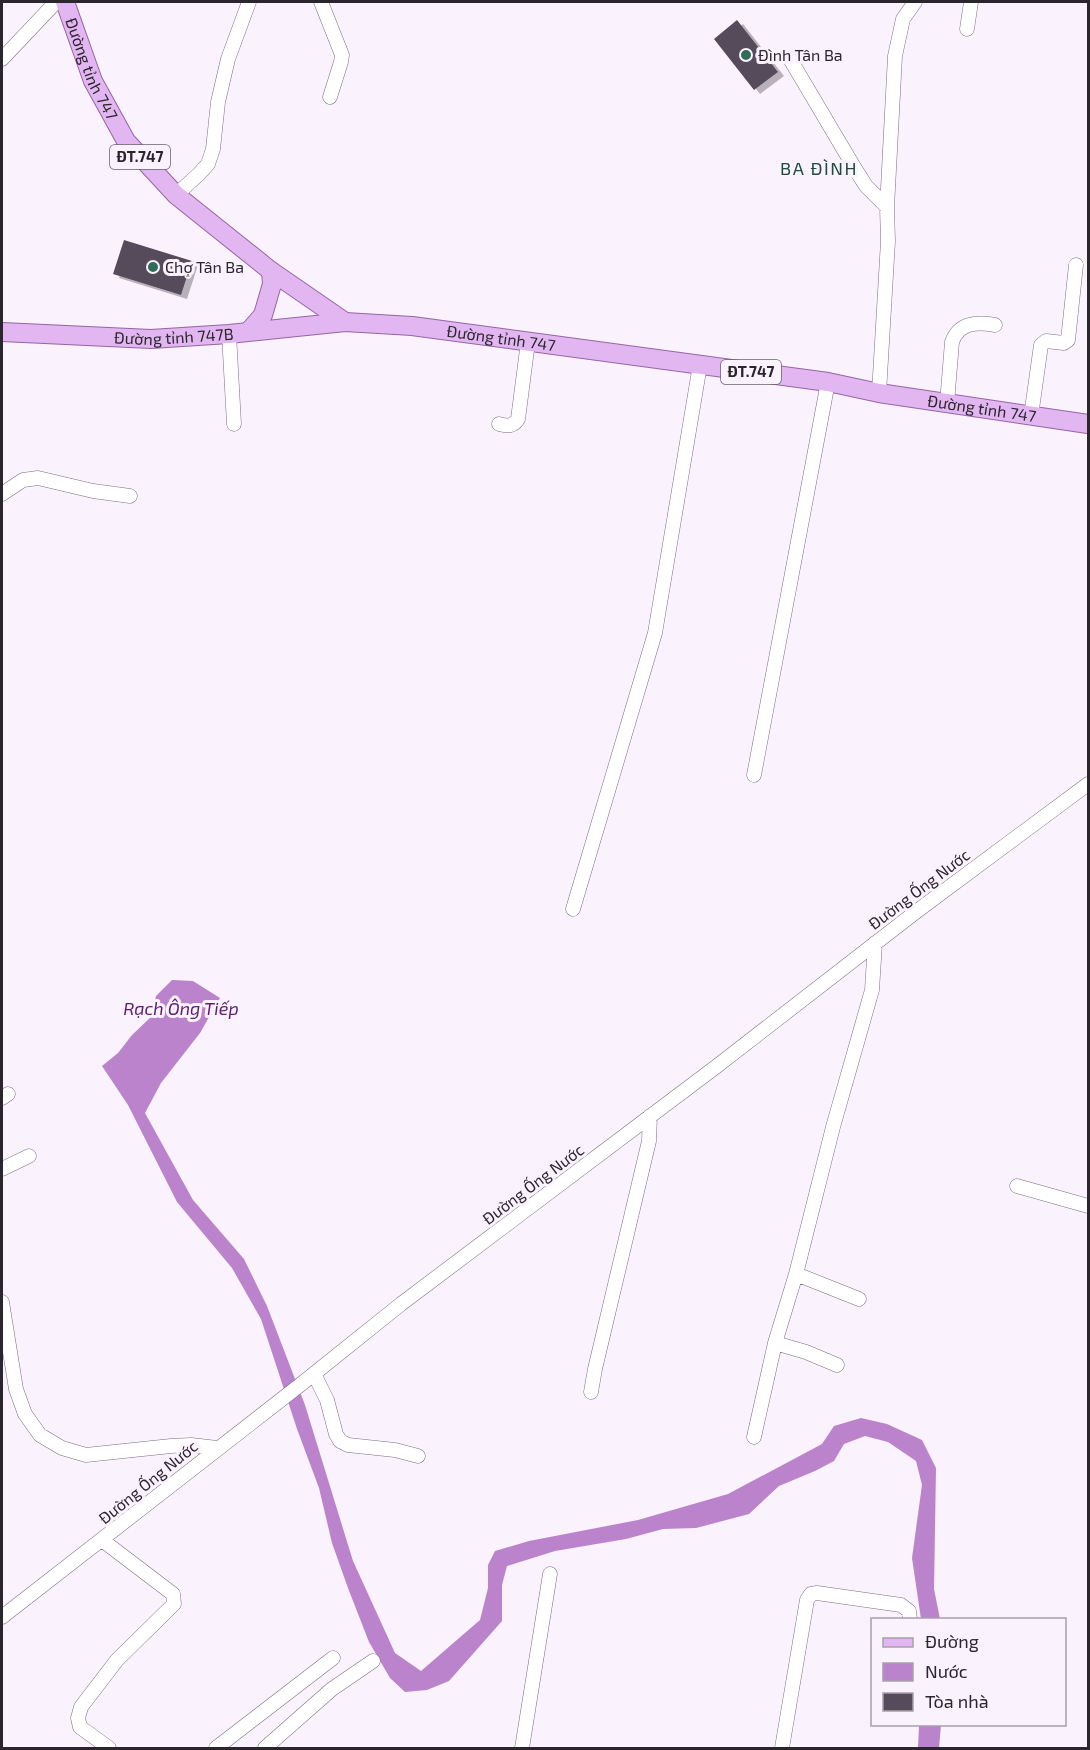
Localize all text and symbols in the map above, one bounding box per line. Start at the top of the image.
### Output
street label: Đường tỉnh 747 [62,15,122,123]
place label: Đình Tân Ba [758,45,843,64]
marker: Đình Tân Ba [739,48,753,62]
road number: ĐT.747 [110,145,170,169]
district label: BA ĐÌNH [780,157,858,179]
place label: Chợ Tân Ba [165,257,244,276]
marker: Chợ Tân Ba [146,260,160,274]
street label: Đường tỉnh 747 [446,321,557,354]
street label: Đường tỉnh 747B [114,324,234,348]
road number: ĐT.747 [721,360,781,384]
street label: Đường tỉnh 747 [926,390,1038,425]
street label: Đường Ống Nước [864,843,973,933]
water label: Rạch Ông Tiếp [123,997,239,1019]
street label: Đường Ống Nước [478,1138,587,1228]
street label: Đường Ống Nước [94,1435,201,1527]
legend [871,1618,1066,1726]
text: Đường [925,1630,979,1652]
text: Nước [925,1660,968,1682]
text: Tòa nhà [925,1690,989,1712]

